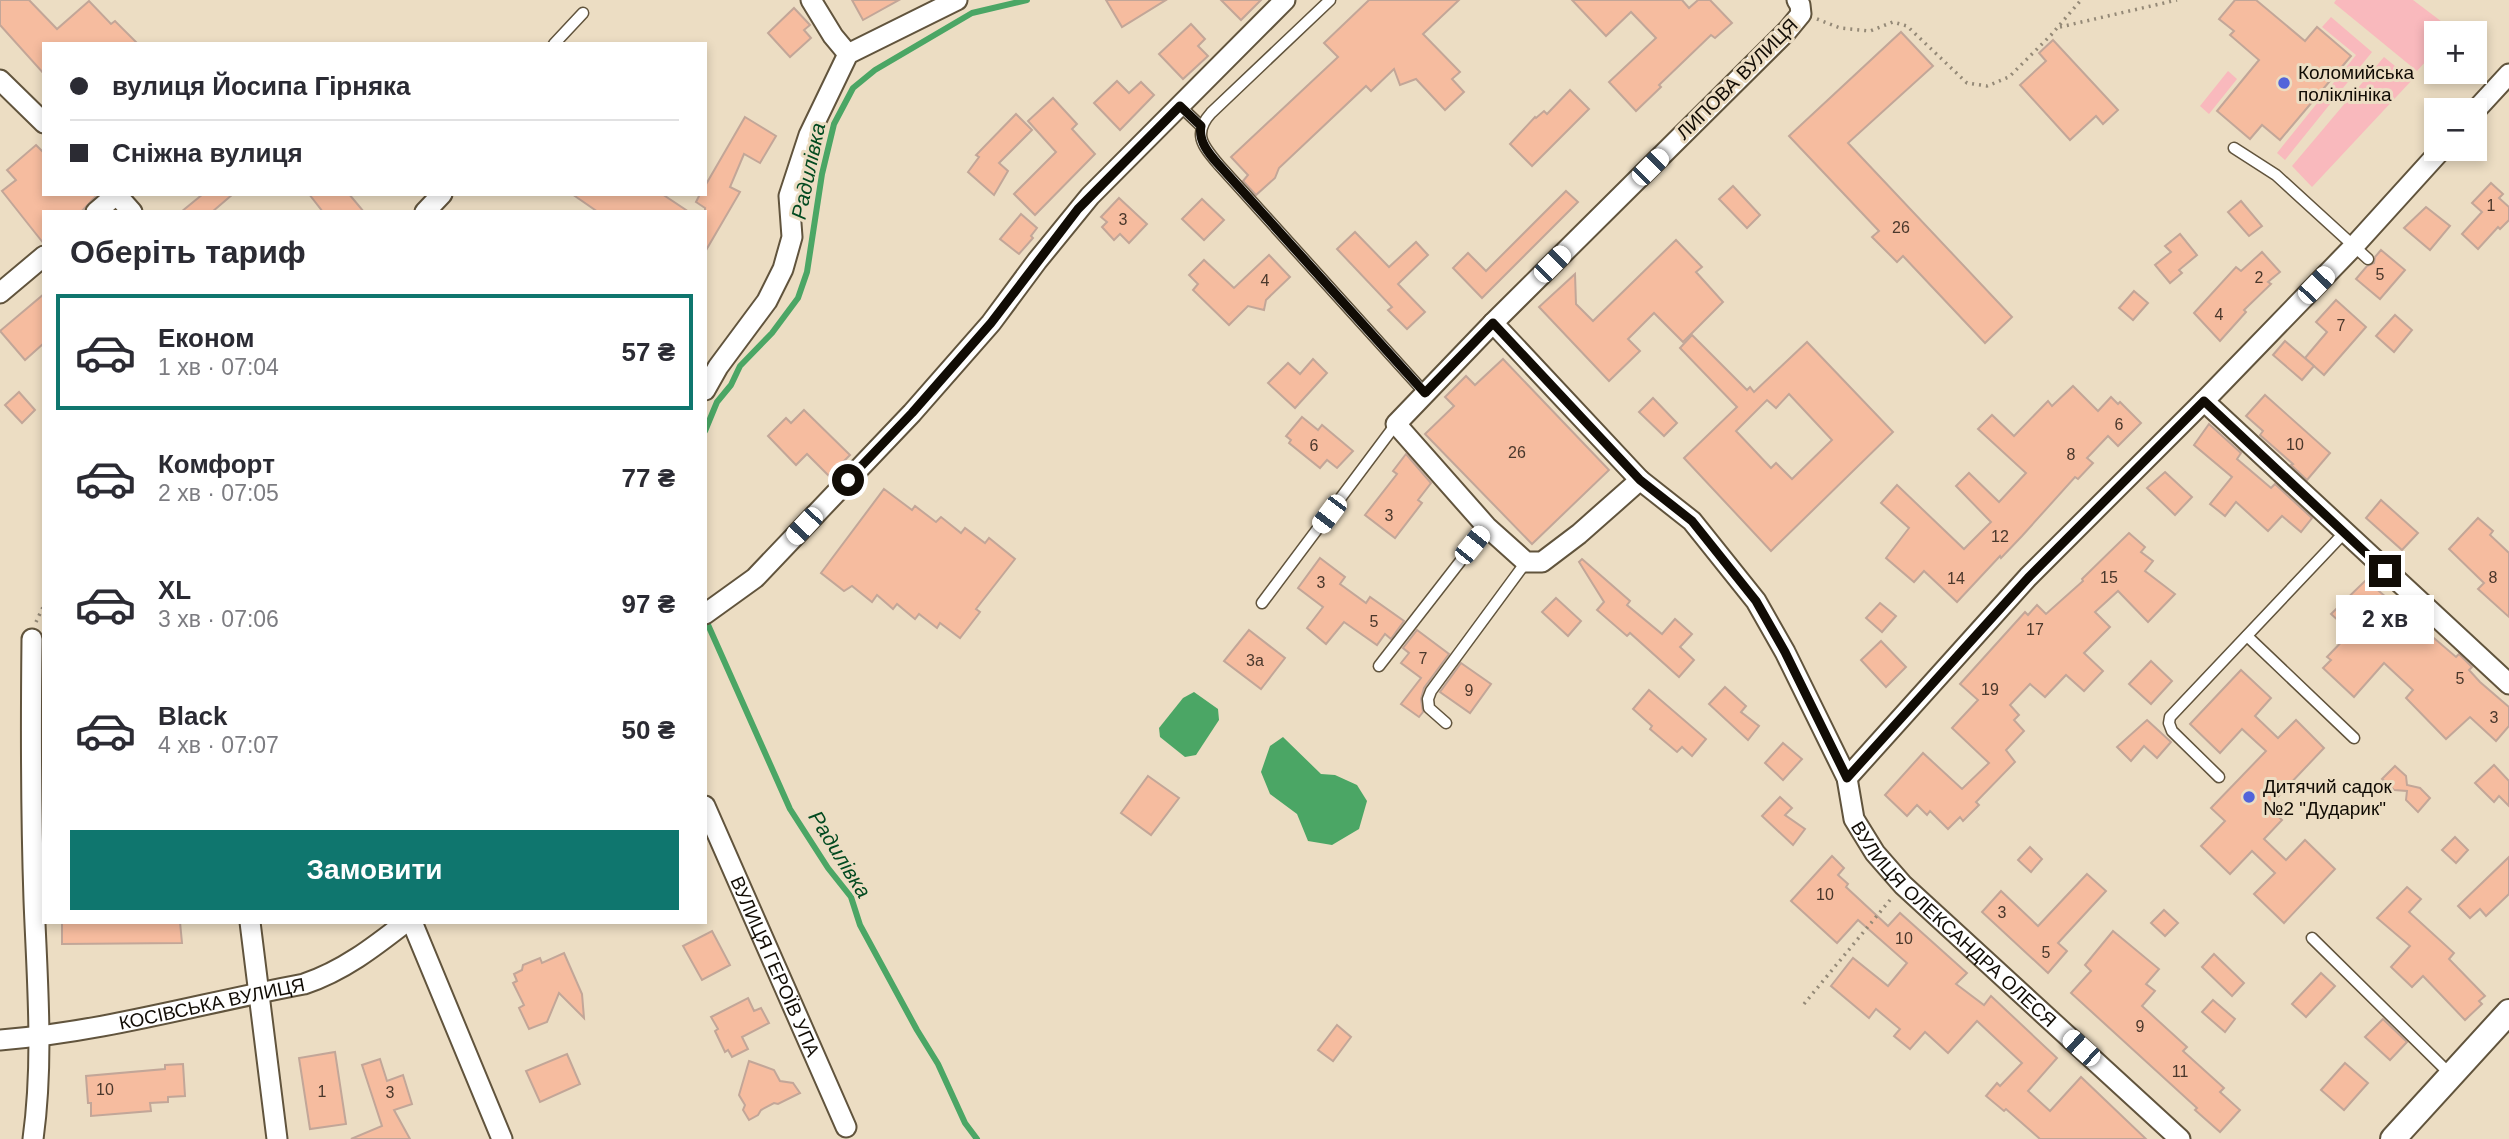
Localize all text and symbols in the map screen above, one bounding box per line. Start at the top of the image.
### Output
street label: ЛИПОВА ВУЛИЦЯ [1672,14,1802,144]
map controls [2424,21,2487,161]
button: + [2424,21,2487,84]
place label: Коломийська поліклініка [2298,62,2415,105]
text: вулиця Йосипа Гірняка [112,71,411,101]
marker: Коломийська поліклініка [2276,75,2292,91]
button: − [2424,98,2487,161]
water label: Радилівка [787,121,829,221]
text: Сніжна вулиця [112,138,303,168]
car [1628,145,1673,189]
house number: 1 [2487,197,2496,214]
house number: 3 [1119,211,1128,228]
house number: 26 [1892,219,1910,236]
text: Оберіть тариф [70,234,306,270]
car [1530,242,1575,286]
car [2294,263,2339,307]
house number: 5 [2376,266,2385,283]
house number: 2 [2255,269,2264,286]
house number: 4 [1261,272,1270,289]
house number: 4 [2215,306,2224,323]
house number: 7 [2337,317,2346,334]
icon: car [74,321,137,384]
text: Економ [158,323,254,353]
text: 57 ₴ [622,337,675,367]
text: 1 хв · 07:04 [158,354,279,380]
house number: 6 [2115,416,2124,433]
house number: 10 [2286,436,2304,453]
house number: 6 [1310,437,1319,454]
house number: 26 [1508,444,1526,461]
house number: 8 [2067,446,2076,463]
icon: car [74,447,137,510]
text: Комфорт [158,449,275,479]
text: 77 ₴ [622,463,675,493]
route start [832,464,864,496]
text: 2 хв · 07:05 [158,480,279,506]
car [1308,491,1351,537]
car [782,503,827,549]
house number: 3 [1385,507,1394,524]
car [1451,522,1494,568]
house number: 12 [1991,528,2009,545]
route end [2369,555,2401,587]
house number: 15 [2100,569,2118,586]
house number: 8 [2489,569,2498,586]
house number: 14 [1947,570,1965,587]
icon: car [74,573,137,636]
house number: 3 [1317,574,1326,591]
text: XL [158,575,191,605]
text: 97 ₴ [622,589,675,619]
callout: 2 хв [2336,596,2434,644]
text: 3 хв · 07:06 [158,606,279,632]
text: 2 хв [2362,606,2408,632]
house number: 5 [1370,613,1379,630]
house number: 17 [2026,621,2044,638]
house number: 7 [1419,650,1428,667]
house number: 3а [1246,652,1264,669]
house number: 5 [2456,670,2465,687]
house number: 19 [1981,681,1999,698]
house number: 9 [1465,682,1474,699]
icon: car [74,699,137,762]
text: Black [158,701,227,731]
house number: 3 [2490,709,2499,726]
text: 50 ₴ [622,715,675,745]
text: 4 хв · 07:07 [158,732,279,758]
place label: Дитячий садок №2 "Дударик" [2263,776,2393,819]
marker: Дитячий садок №2 "Дударик" [2241,789,2257,805]
water label: Радилівка [804,806,876,902]
street label: ВУЛИЦЯ ОЛЕКСАНДРА ОЛЕСЯ [1847,817,2061,1031]
button: Замовити [70,830,679,910]
street label: ВУЛИЦЯ ГЕРОЇВ УПА [727,873,824,1060]
house number: 10 [1816,886,1834,903]
house number: 3 [1998,904,2007,921]
house number: 10 [1895,930,1913,947]
house number: 5 [2042,944,2051,961]
street label: КОСІВСЬКА ВУЛИЦЯ [117,974,306,1033]
house number: 9 [2136,1018,2145,1035]
car [2059,1026,2104,1070]
house number: 11 [2172,1063,2188,1080]
house number: 10 [96,1081,114,1098]
house number: 1 [318,1083,327,1100]
house number: 3 [386,1084,395,1101]

